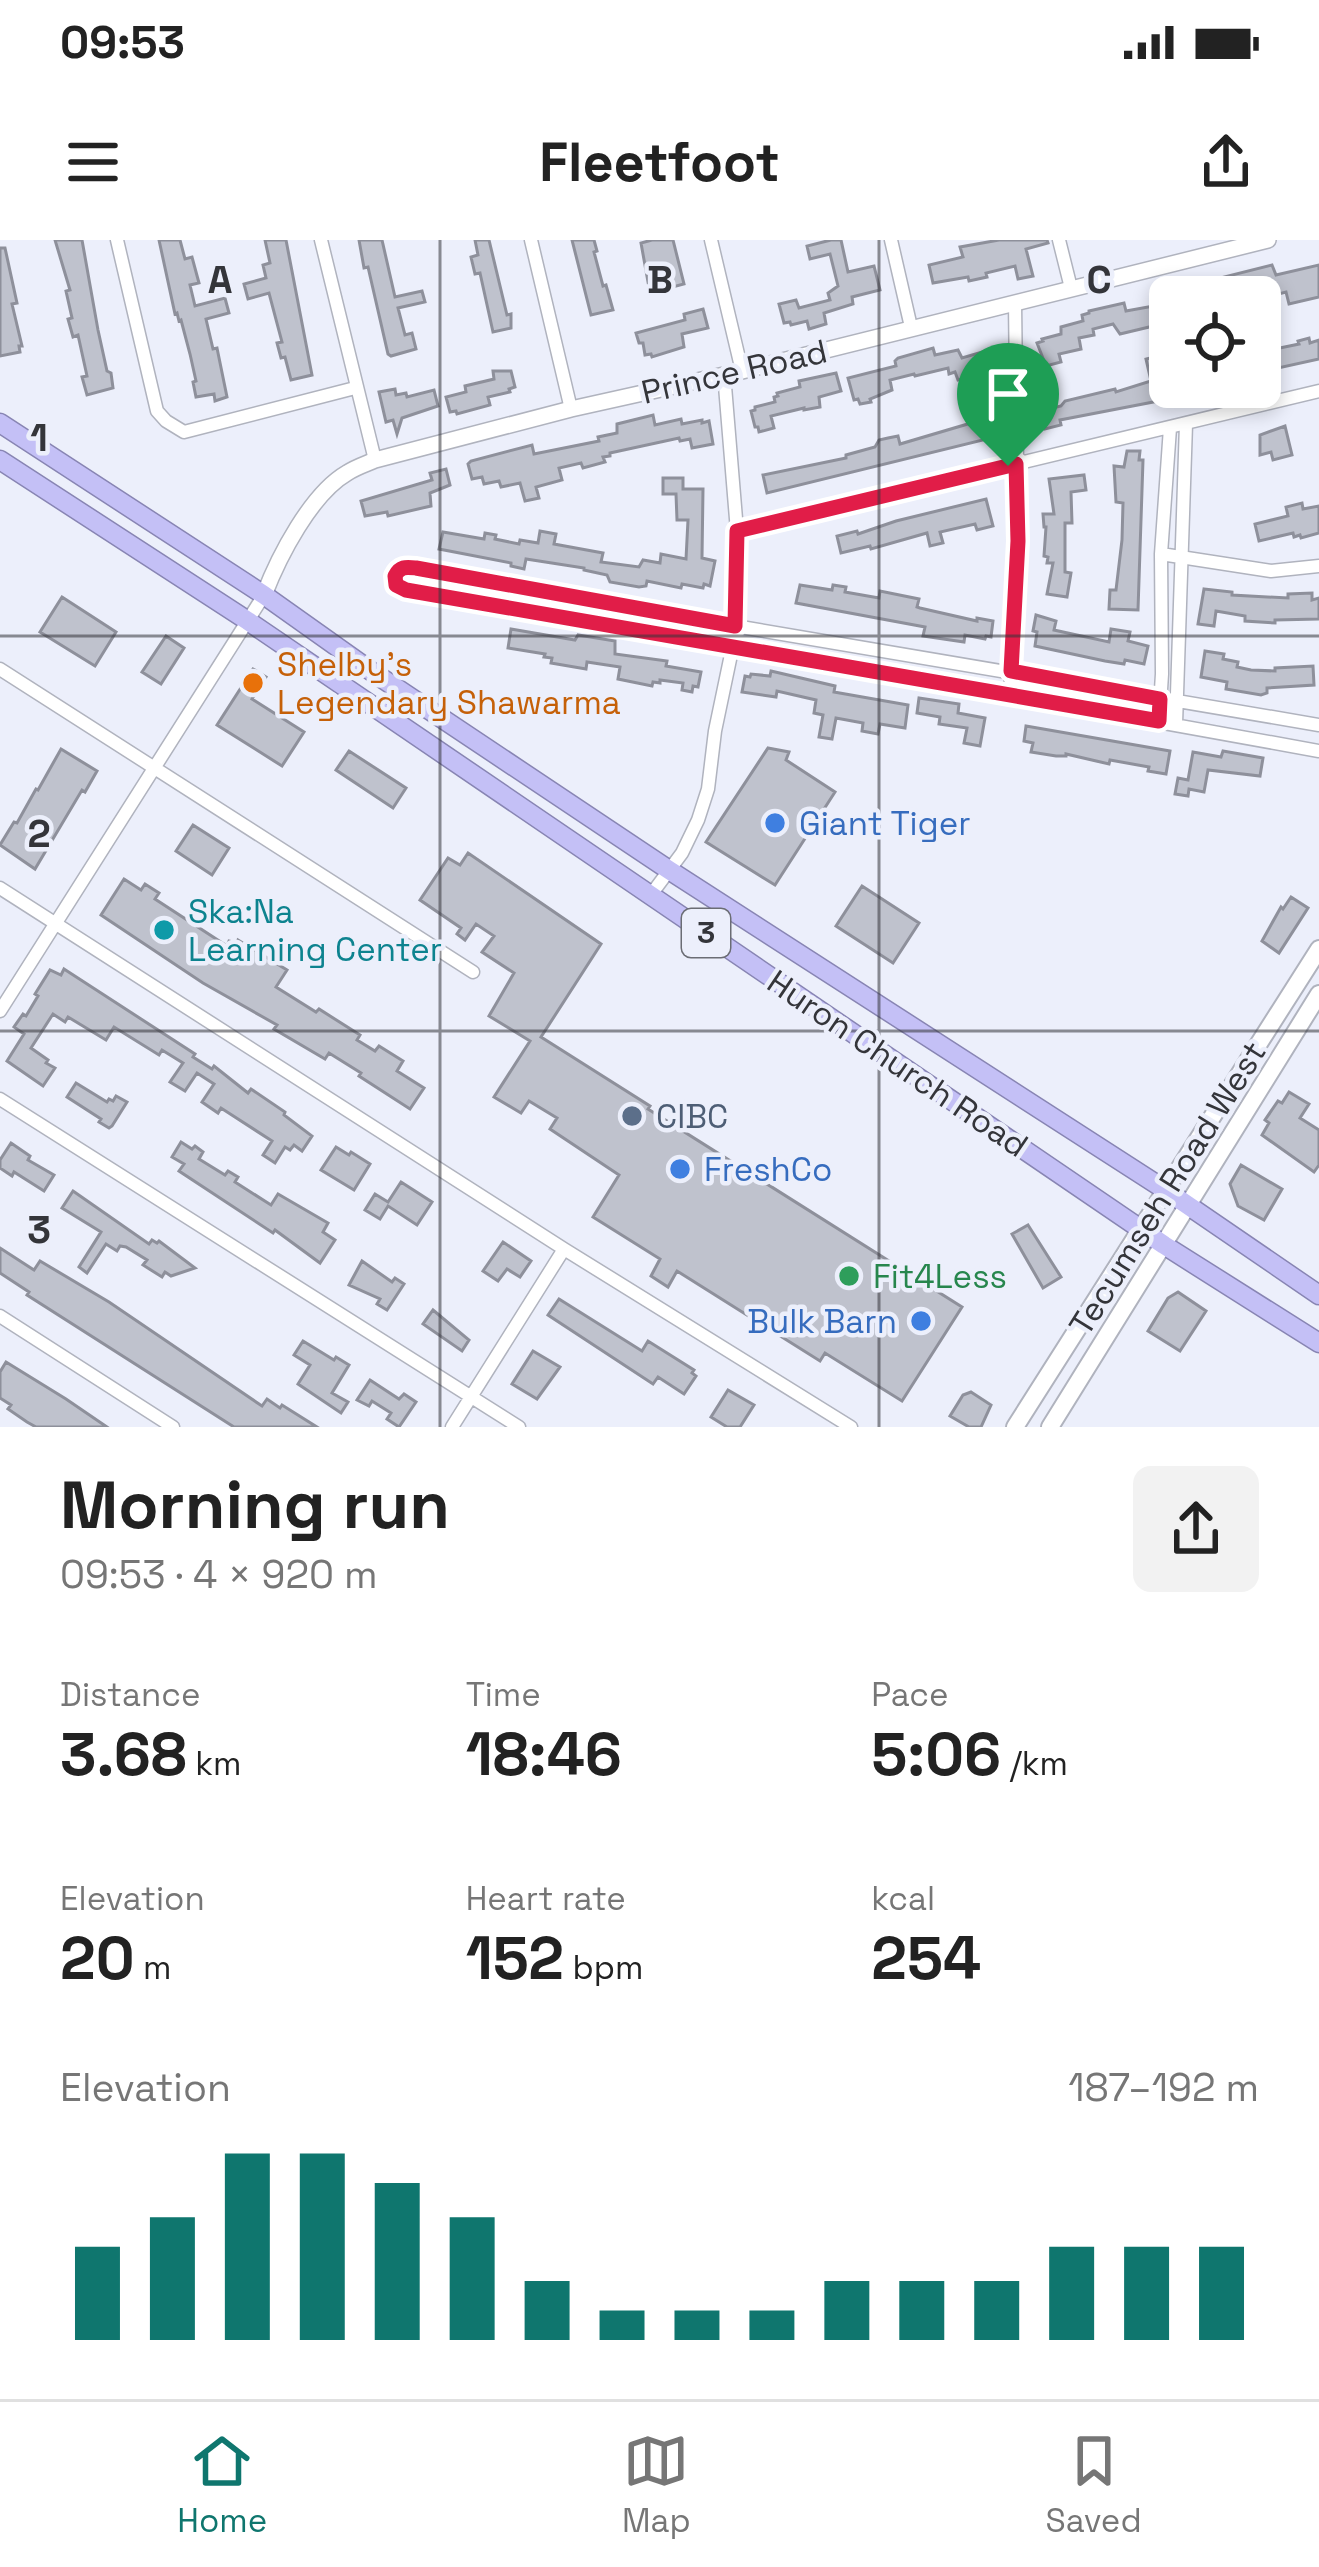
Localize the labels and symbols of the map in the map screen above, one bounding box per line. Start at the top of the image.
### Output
text: A [208,255,233,304]
text: B [647,255,673,304]
text: C [1086,255,1112,304]
street label: Prince Road [637,330,831,414]
pin [957,343,1059,466]
text: 1 [30,413,48,462]
place label: Shelby's Legendary Shawarma [277,644,621,724]
marker: Shelby's Legendary Shawarma [240,670,266,696]
place label: Giant Tiger [799,803,971,845]
text: 2 [27,809,51,858]
marker: Giant Tiger [762,810,788,836]
place label: Ska:Na Learning Center [188,891,442,971]
road number: 3 [682,909,730,957]
marker: Ska:Na Learning Center [151,917,177,943]
street label: Huron Church Road [759,961,1036,1167]
street label: Tecumseh Road West [1060,1034,1275,1343]
place label: CIBC [656,1096,728,1138]
marker: CIBC [619,1103,645,1129]
place label: FreshCo [704,1149,832,1191]
marker: FreshCo [667,1156,693,1182]
text: 3 [27,1205,51,1254]
place label: Fit4Less [873,1256,1007,1298]
marker: Fit4Less [836,1263,862,1289]
place label: Bulk Barn [747,1301,897,1343]
marker: Bulk Barn [908,1308,934,1334]

